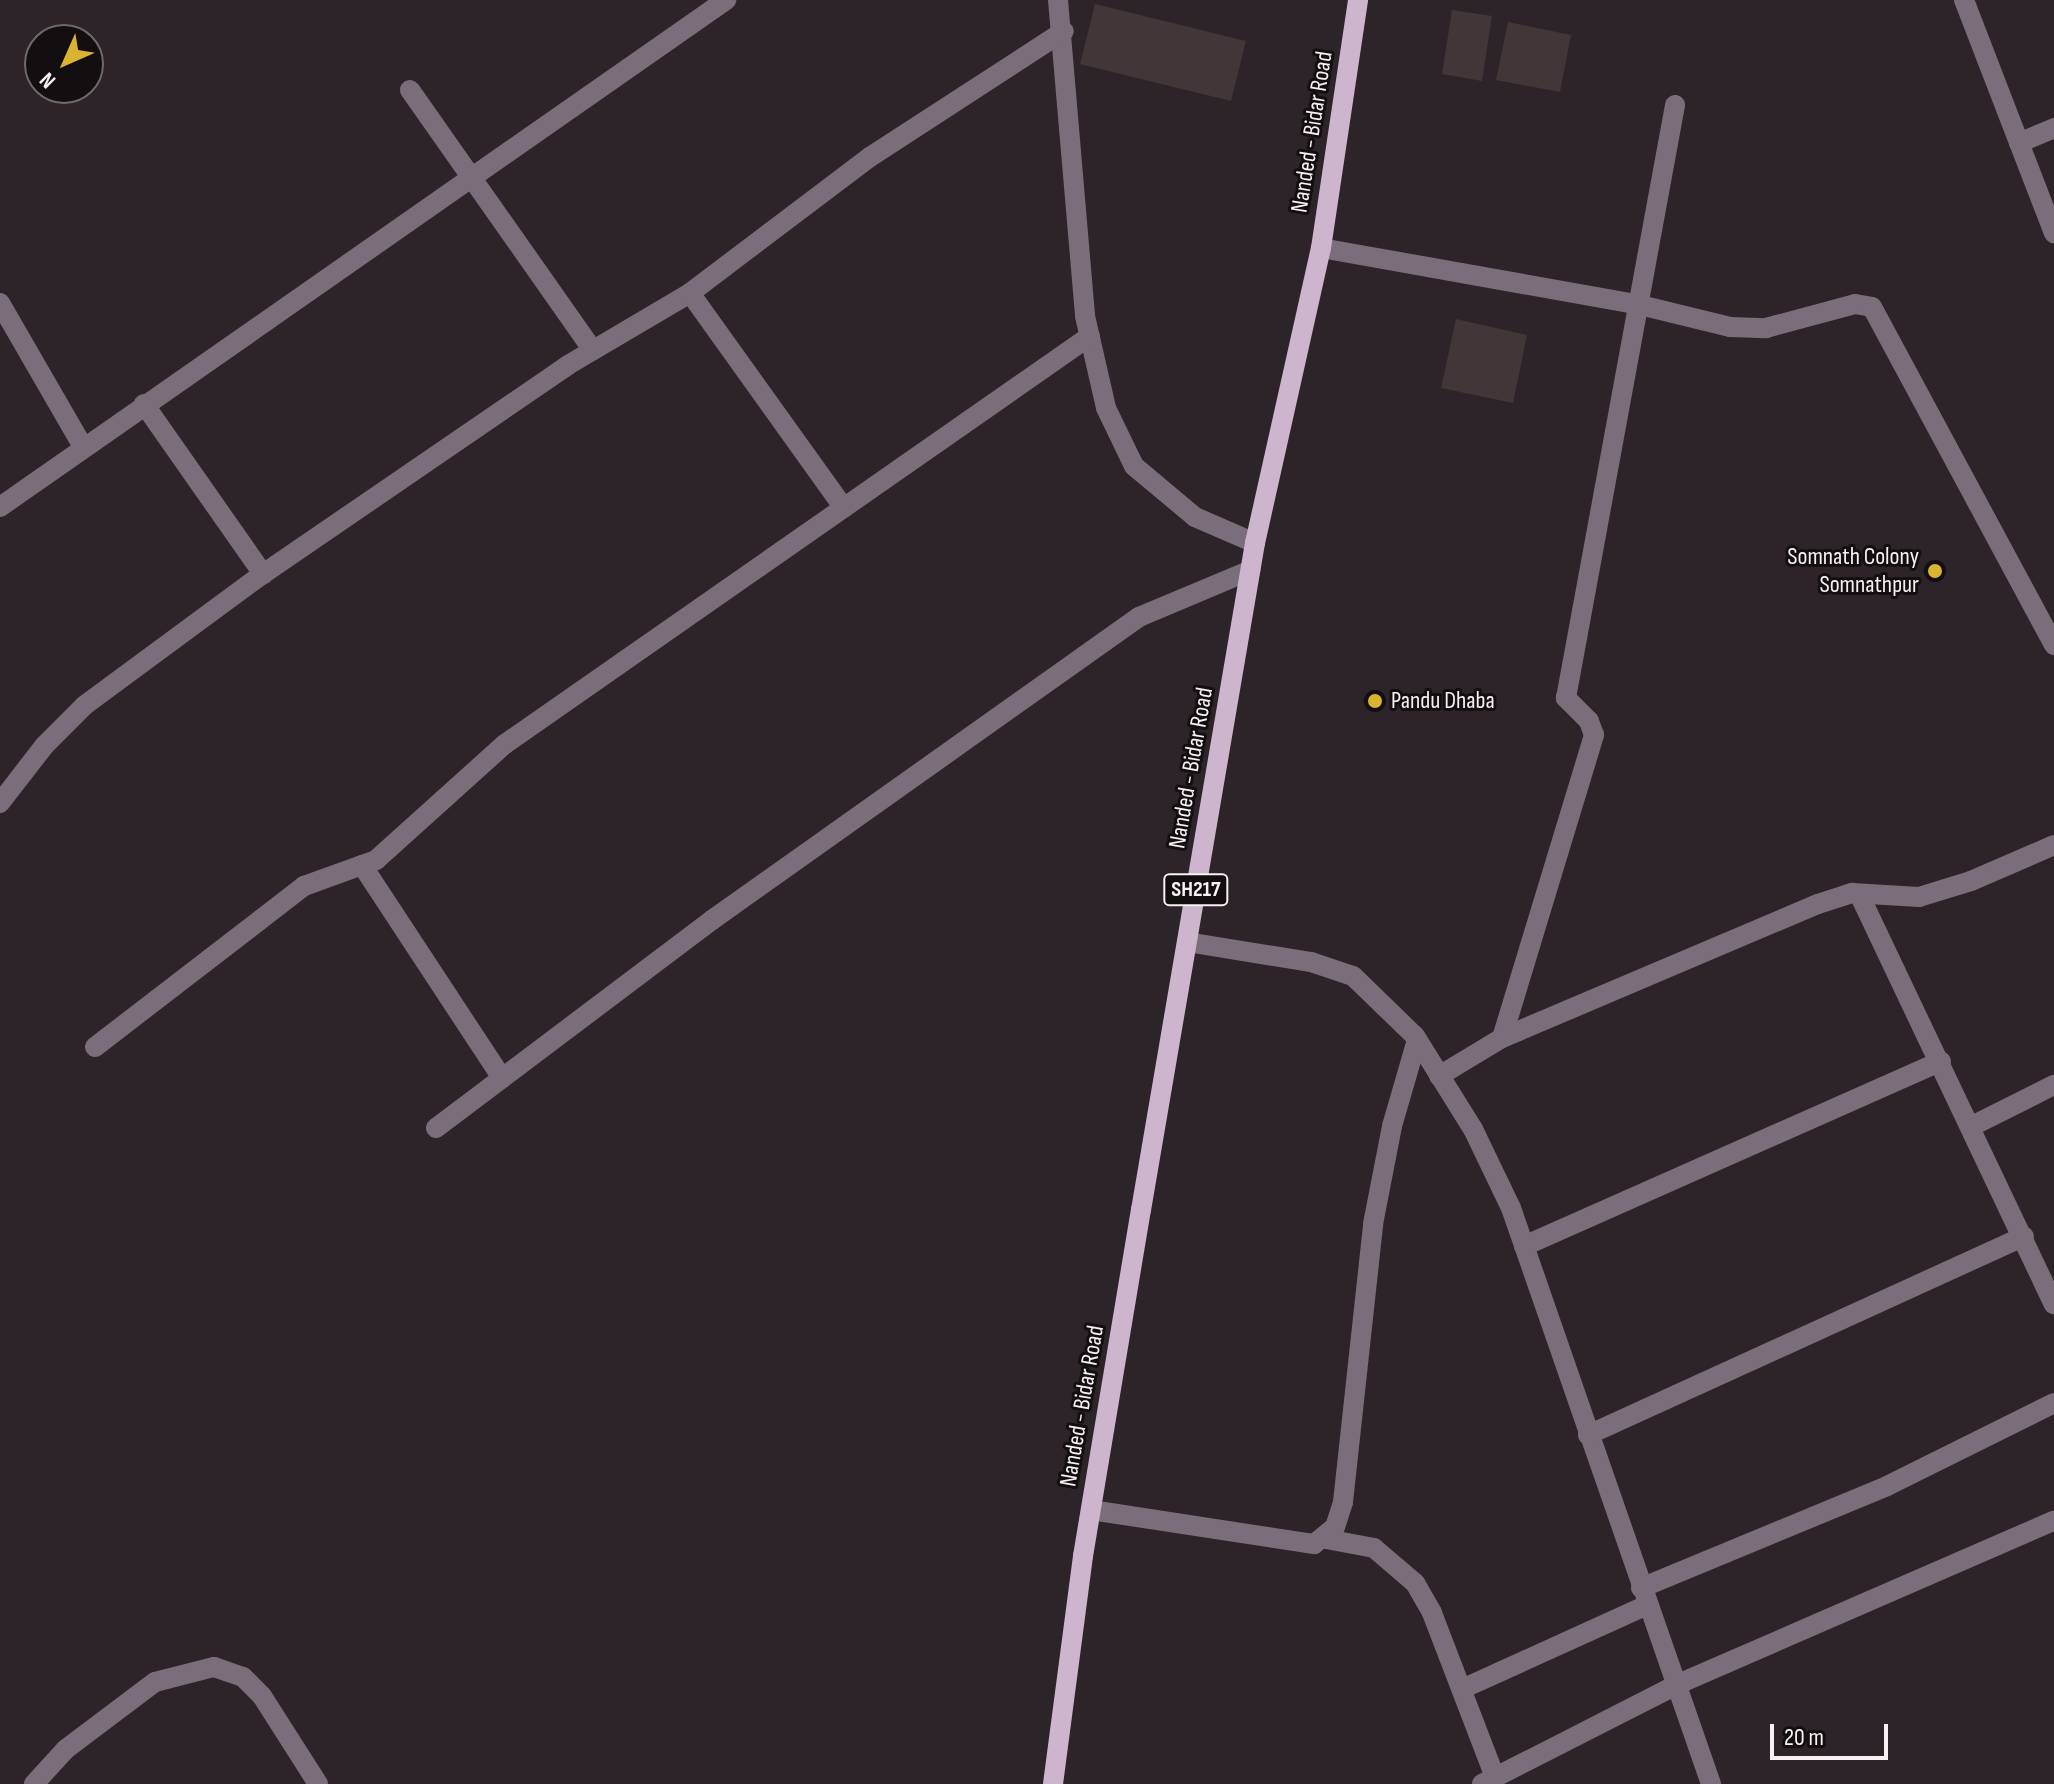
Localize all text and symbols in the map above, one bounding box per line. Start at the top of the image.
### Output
north arrow [24,24,104,104]
street label: Nanded - Bidar Road [1285,49,1339,215]
text: N [34,66,62,94]
place label: Somnath Colony Somnathpur [1787,543,1919,599]
marker: Somnath Colony Somnathpur [1926,562,1944,580]
street label: Nanded - Bidar Road [1163,685,1219,851]
place label: Pandu Dhaba [1391,687,1495,715]
marker: Pandu Dhaba [1366,692,1384,710]
road number: SH217 [1162,872,1230,908]
street label: Nanded - Bidar Road [1054,1323,1110,1489]
scale bar [1774,1708,1892,1758]
text: 20 m [1784,1723,1824,1752]

